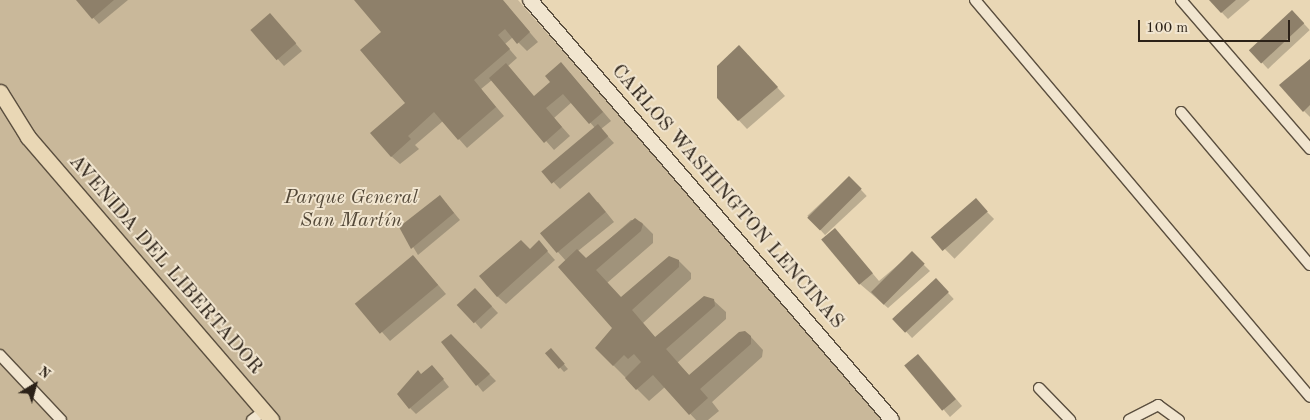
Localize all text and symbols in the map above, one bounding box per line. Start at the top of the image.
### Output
scale bar [1140,10,1292,42]
text: 100 m [1146,21,1188,36]
street label: CARLOS WASHINGTON LENCINAS [606,60,848,334]
street label: AVENIDA DEL LIBERTADOR [63,150,267,380]
park label: Parque General San Martín [284,186,418,233]
north arrow [10,360,60,410]
text: N [36,364,53,382]

